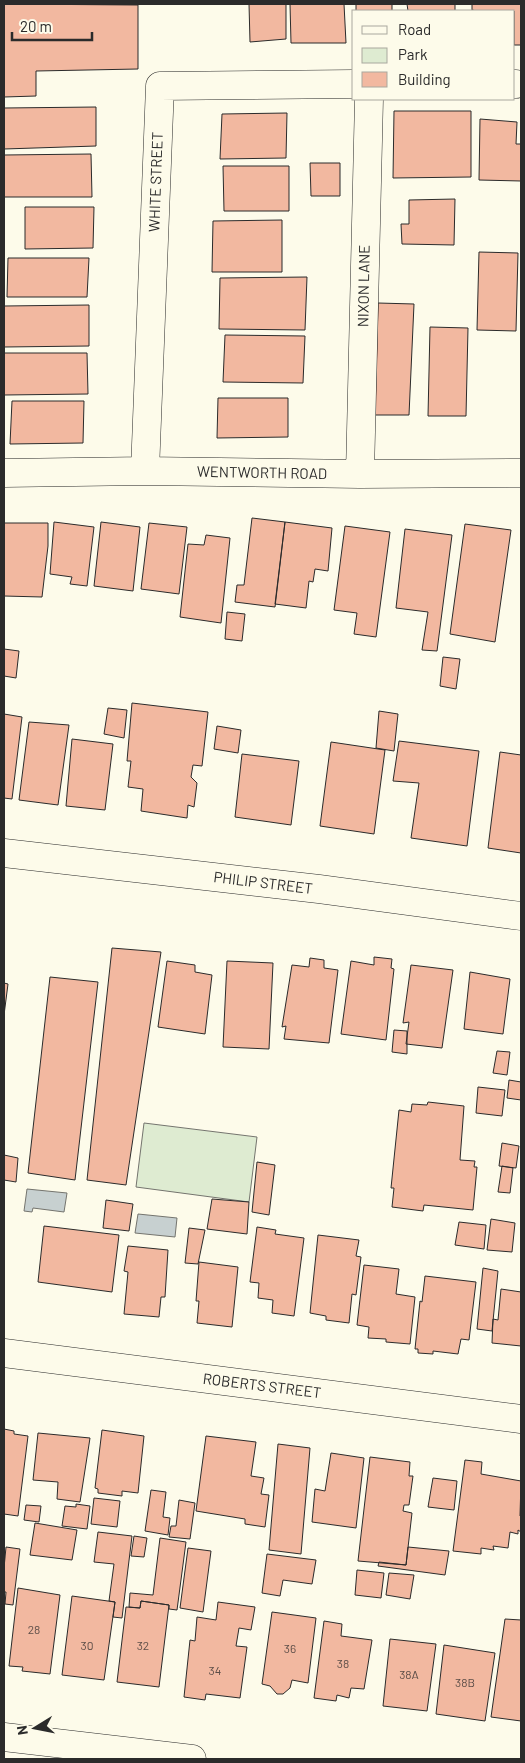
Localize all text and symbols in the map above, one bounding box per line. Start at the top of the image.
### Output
scale bar [12,10,92,42]
legend [352,10,515,100]
text: 20 m [20,17,52,35]
text: Road [398,20,431,38]
text: Park [398,45,428,63]
text: Building [398,70,451,88]
street label: WHITE STREET [144,132,166,232]
street label: NIXON LANE [353,245,373,327]
street label: WENTWORTH ROAD [197,462,327,482]
street label: PHILIP STREET [213,867,314,897]
street label: ROBERTS STREET [202,1369,322,1401]
house number: 28 [28,1622,40,1636]
house number: 30 [81,1638,93,1652]
house number: 32 [137,1638,149,1652]
house number: 36 [284,1641,296,1655]
house number: 38 [337,1656,349,1670]
house number: 34 [209,1663,221,1677]
house number: 38A [399,1667,419,1681]
house number: 38B [455,1675,475,1689]
north arrow [10,1703,60,1753]
text: N [13,1724,31,1736]

